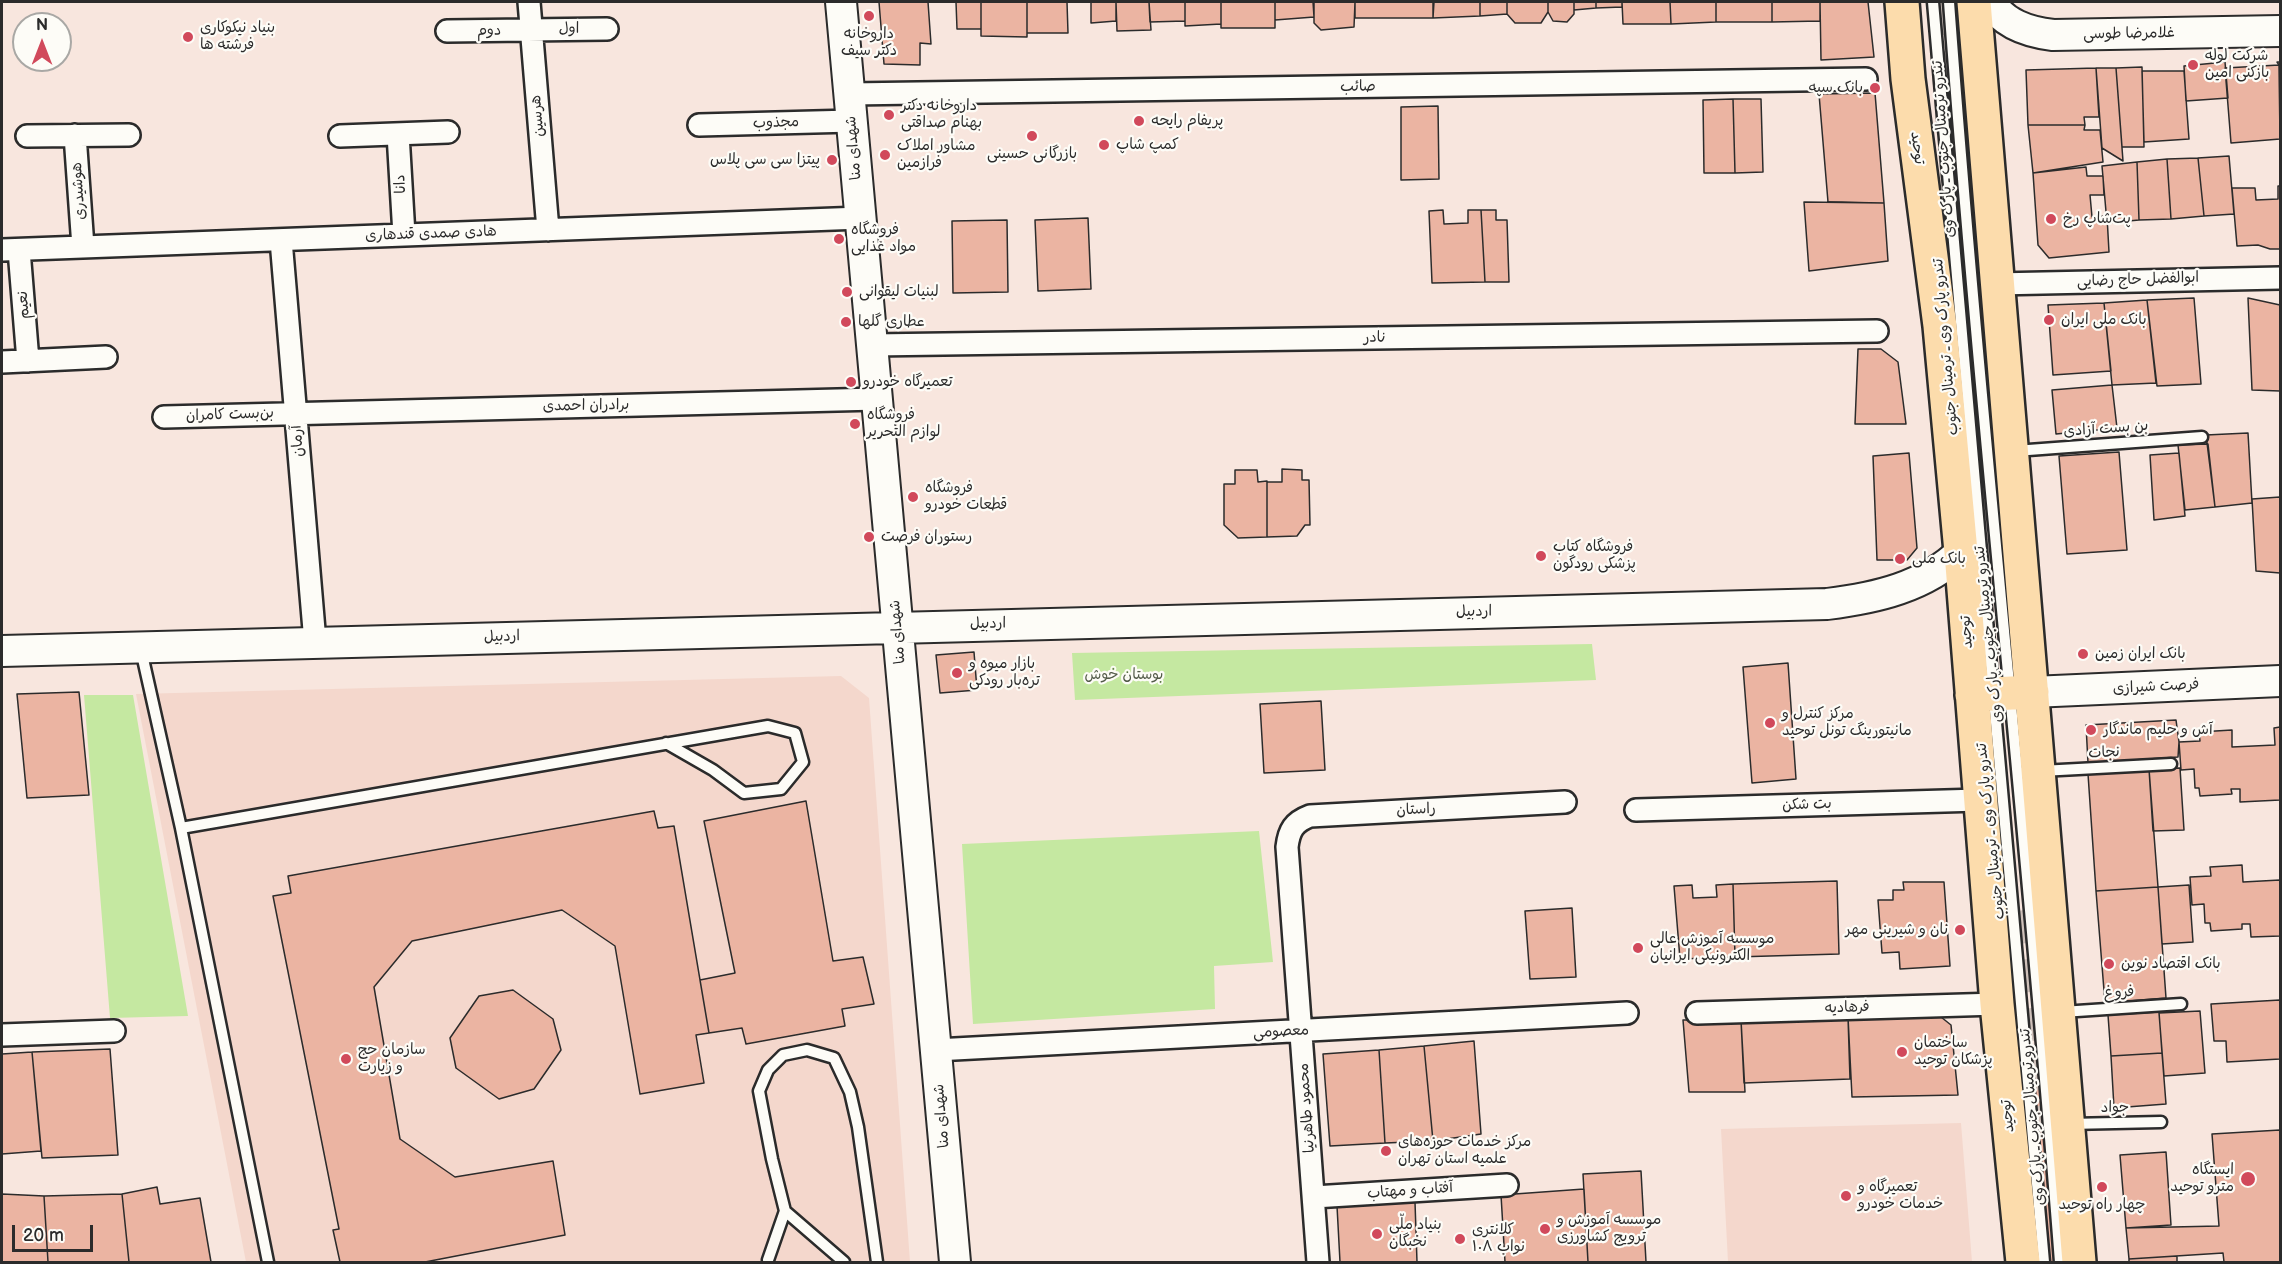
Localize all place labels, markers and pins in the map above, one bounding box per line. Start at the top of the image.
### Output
marker: داروخانه دکتر سیف [862,9,876,23]
place label: بنیاد نیکوکاری فرشته ها [200,19,275,54]
place label: داروخانه دکتر سیف [841,25,897,60]
marker: بنیاد نیکوکاری فرشته ها [181,30,195,44]
place label: شرکت لوله بازکنی امین [2205,47,2269,82]
marker: شرکت لوله بازکنی امین [2186,58,2200,72]
place label: بانک سپه [1809,79,1863,97]
marker: بانک سپه [1868,81,1882,95]
place label: داروخانه دکتر بهنام صداقتی [901,97,982,132]
marker: داروخانه دکتر بهنام صداقتی [882,108,896,122]
place label: پریفام رایحه [1151,112,1223,130]
marker: پریفام رایحه [1132,114,1146,128]
marker: بازرگانی حسینی [1025,129,1039,143]
place label: کمپ شاپ [1116,136,1179,154]
place label: مشاور املاک فرازمین [897,137,976,172]
marker: کمپ شاپ [1097,138,1111,152]
place label: بازرگانی حسینی [987,145,1077,163]
marker: مشاور املاک فرازمین [878,148,892,162]
place label: پیتزا سی سی پلاس [710,151,820,169]
marker: پیتزا سی سی پلاس [825,153,839,167]
place label: پت‌شاپ رخ [2063,210,2131,228]
marker: پت‌شاپ رخ [2044,212,2058,226]
place label: فروشگاه مواد غذایی [851,221,916,256]
marker: فروشگاه مواد غذایی [832,232,846,246]
place label: لبنیات لیقوانی [859,283,939,301]
marker: لبنیات لیقوانی [840,285,854,299]
place label: بانک ملی ایران [2061,311,2147,329]
place label: عطاری گلها [858,313,925,331]
marker: بانک ملی ایران [2042,313,2056,327]
marker: عطاری گلها [839,315,853,329]
place label: تعمیرگاه خودرو [863,373,953,391]
marker: تعمیرگاه خودرو [844,375,858,389]
place label: فروشگاه لوازم التحریر [867,406,940,441]
marker: فروشگاه لوازم التحریر [848,417,862,431]
place label: فروشگاه قطعات خودرو [925,479,1007,514]
marker: فروشگاه قطعات خودرو [906,490,920,504]
place label: رستوران فرصت [881,528,972,546]
marker: رستوران فرصت [862,530,876,544]
place label: فروشگاه کتاب پزشکی رودگون [1553,538,1636,573]
marker: فروشگاه کتاب پزشکی رودگون [1534,549,1548,563]
place label: بانک ملی [1912,550,1966,568]
marker: بانک ملی [1893,552,1907,566]
place label: بانک ایران زمین [2095,645,2186,663]
marker: بانک ایران زمین [2076,647,2090,661]
place label: بازار میوه و تره‌بار رودکی [969,655,1040,690]
marker: بازار میوه و تره‌بار رودکی [950,666,964,680]
place label: مرکز کنترل و مانیتورینگ تونل توحید [1782,705,1912,740]
marker: مرکز کنترل و مانیتورینگ تونل توحید [1763,716,1777,730]
place label: آش و حلیم ماندگار [2103,721,2213,739]
marker: آش و حلیم ماندگار [2084,723,2098,737]
place label: نان و شیرینی مهر [1845,921,1948,939]
marker: نان و شیرینی مهر [1953,923,1967,937]
place label: موسسه آموزش عالی الکترونیکی ایرانیان [1650,930,1774,965]
marker: موسسه آموزش عالی الکترونیکی ایرانیان [1631,941,1645,955]
place label: بانک اقتصاد نوین [2121,955,2221,973]
marker: بانک اقتصاد نوین [2102,957,2116,971]
place label: ساختمان پزشکان توحید [1914,1034,1993,1069]
place label: سازمان حج و زیارت [358,1041,426,1076]
marker: ساختمان پزشکان توحید [1895,1045,1909,1059]
marker: سازمان حج و زیارت [339,1052,353,1066]
place label: مرکز خدمات حوزه‌های علمیه استان تهران [1398,1133,1531,1168]
marker: مرکز خدمات حوزه‌های علمیه استان تهران [1379,1144,1393,1158]
place label: ایستگاه مترو توحید [2170,1161,2234,1196]
marker: ایستگاه مترو توحید [2239,1170,2257,1188]
place label: تعمیرگاه و خدمات خودرو [1858,1178,1943,1213]
marker: چهار راه توحید [2095,1180,2109,1194]
marker: تعمیرگاه و خدمات خودرو [1839,1189,1853,1203]
place label: چهار راه توحید [2058,1196,2146,1214]
place label: موسسه آموزش و ترویج کشاورزی [1557,1211,1661,1246]
place label: بنیاد ملّی نخبگان [1389,1216,1442,1251]
place label: کلانتری ۱۰۸ نواب [1472,1221,1525,1256]
marker: موسسه آموزش و ترویج کشاورزی [1538,1222,1552,1236]
marker: بنیاد ملّی نخبگان [1370,1227,1384,1241]
marker: کلانتری ۱۰۸ نواب [1453,1232,1467,1246]

